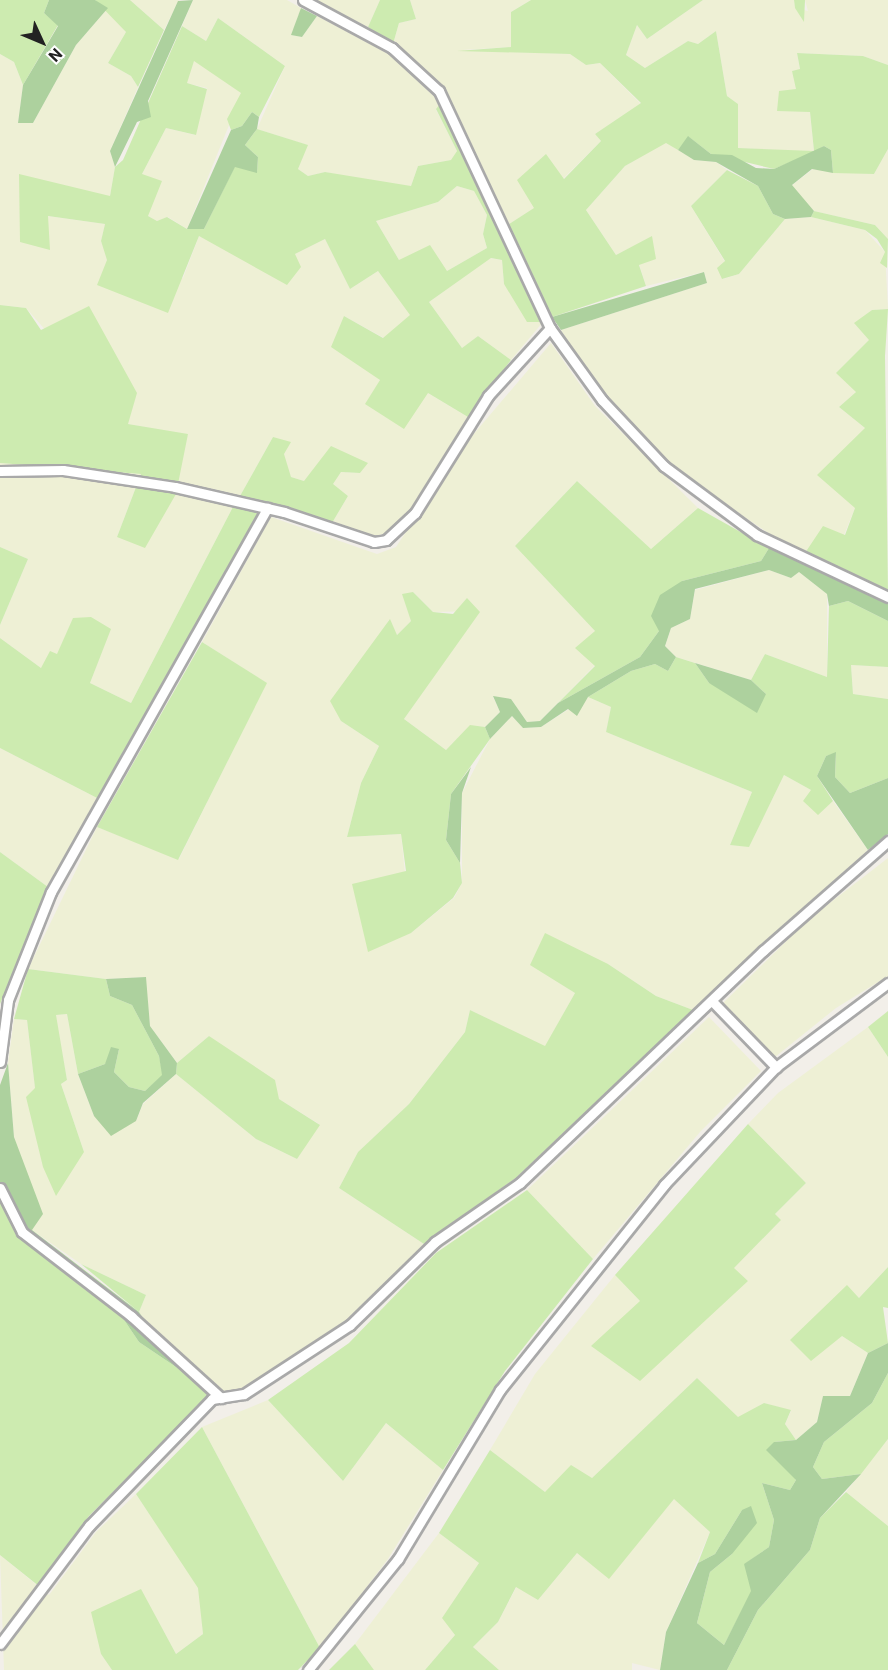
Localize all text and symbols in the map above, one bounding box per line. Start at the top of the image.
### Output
north arrow [12,12,72,72]
text: N [45,44,66,66]

